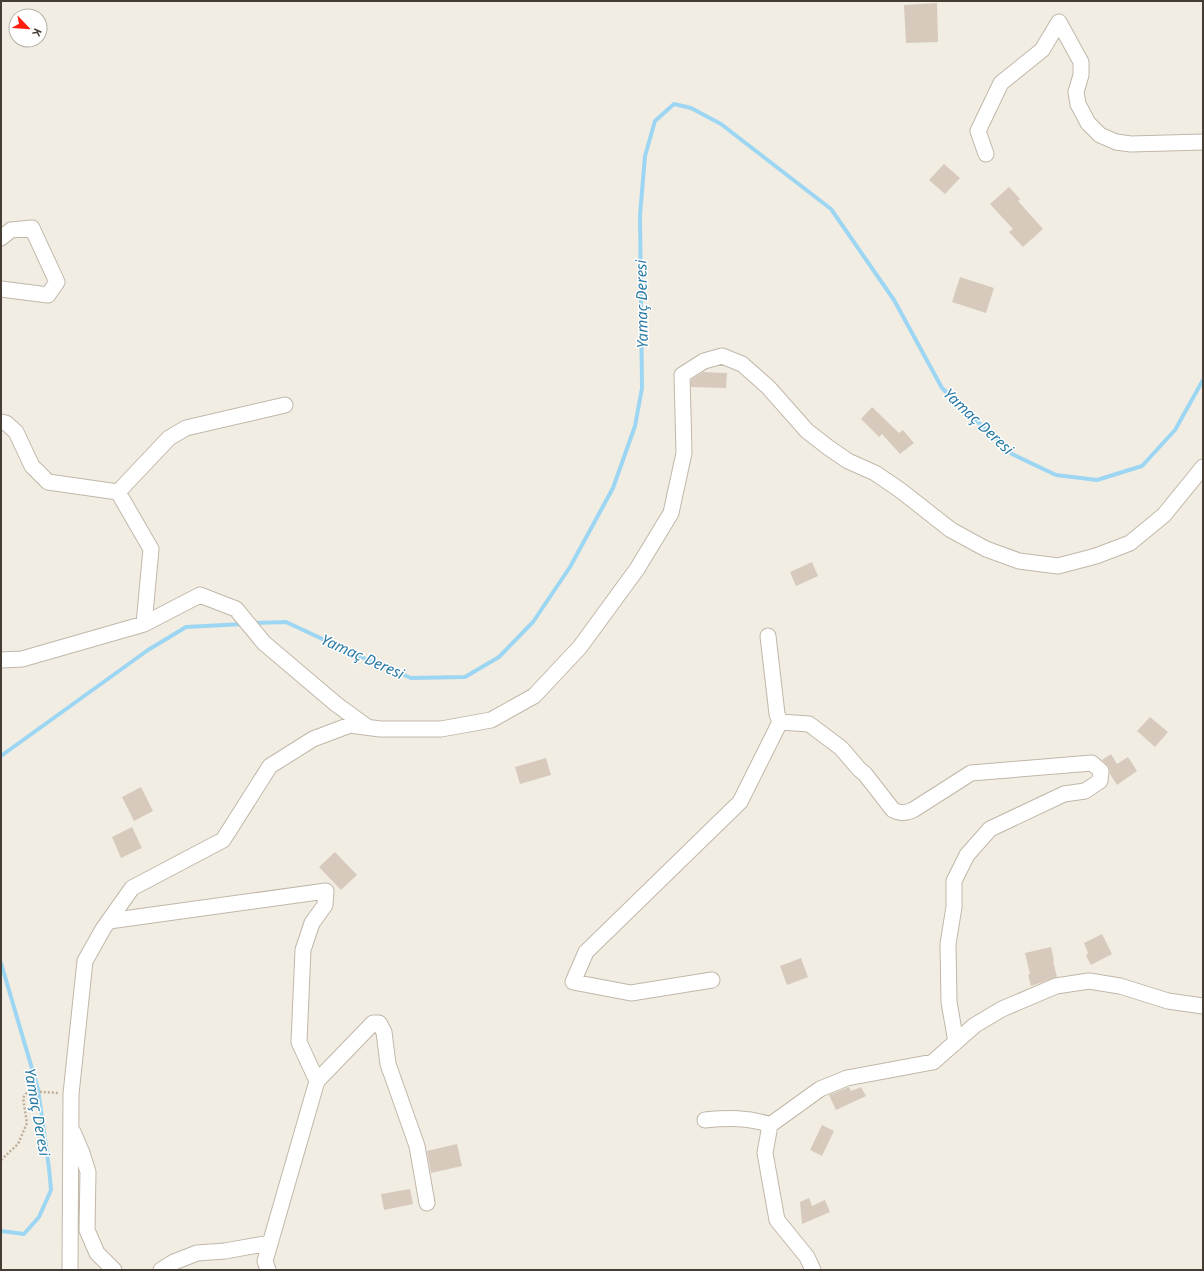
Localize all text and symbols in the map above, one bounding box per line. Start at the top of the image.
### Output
north arrow [8,8,48,48]
text: K [29,26,46,40]
water label: Yamaç Deresi [630,258,652,349]
water label: Yamaç Deresi [940,383,1019,459]
water label: Yamaç Deresi [318,629,409,684]
water label: Yamaç Deresi [20,1067,56,1159]

